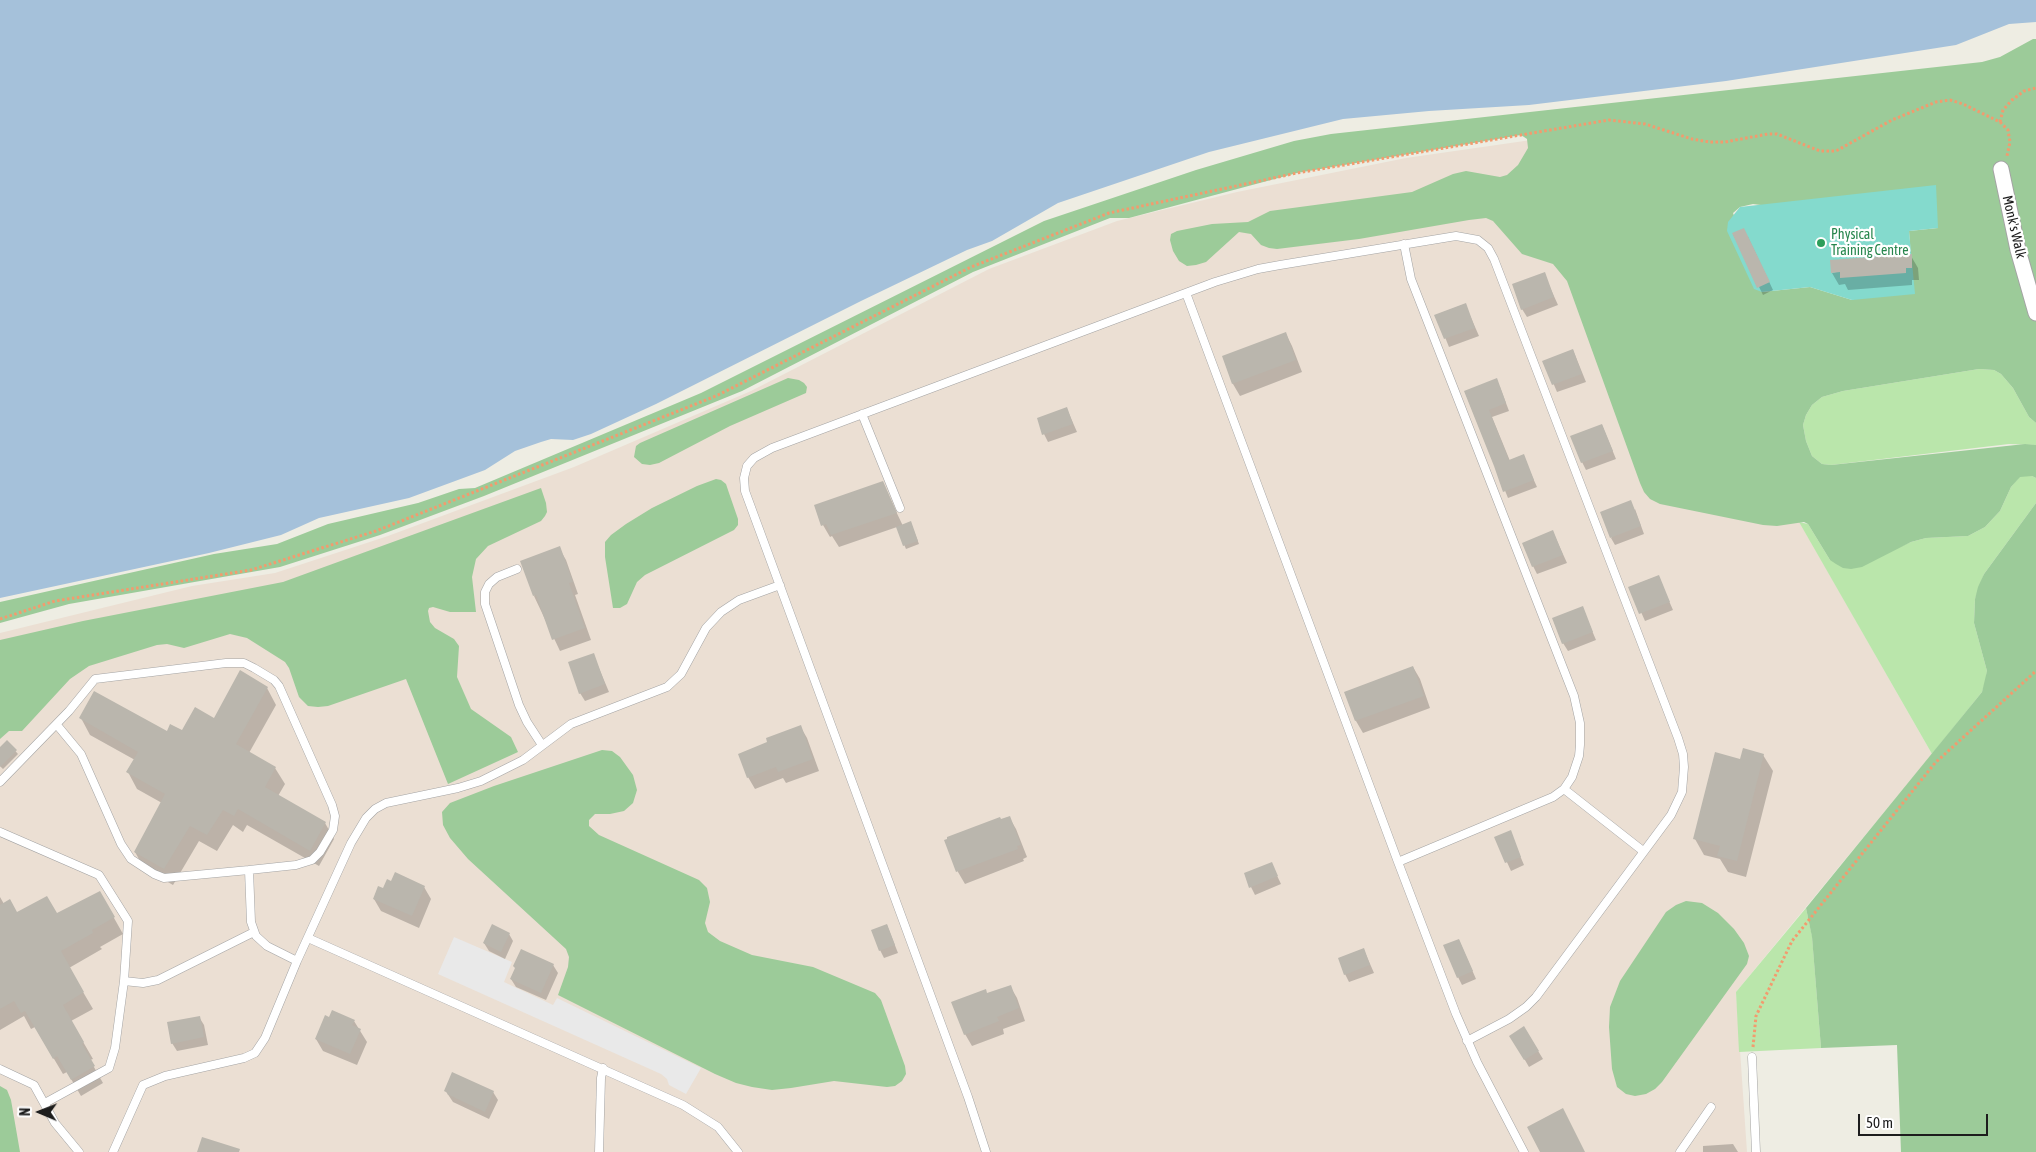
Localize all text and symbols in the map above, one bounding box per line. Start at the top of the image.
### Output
street label: Monk's Walk [1999,194,2029,260]
place label: Physical Training Centre [1831,227,1909,260]
marker: Physical Training Centre [1815,237,1827,249]
north arrow [15,1087,65,1137]
scale bar [1861,1104,1991,1136]
text: N [17,1107,33,1116]
text: 50 m [1866,1114,1893,1131]

